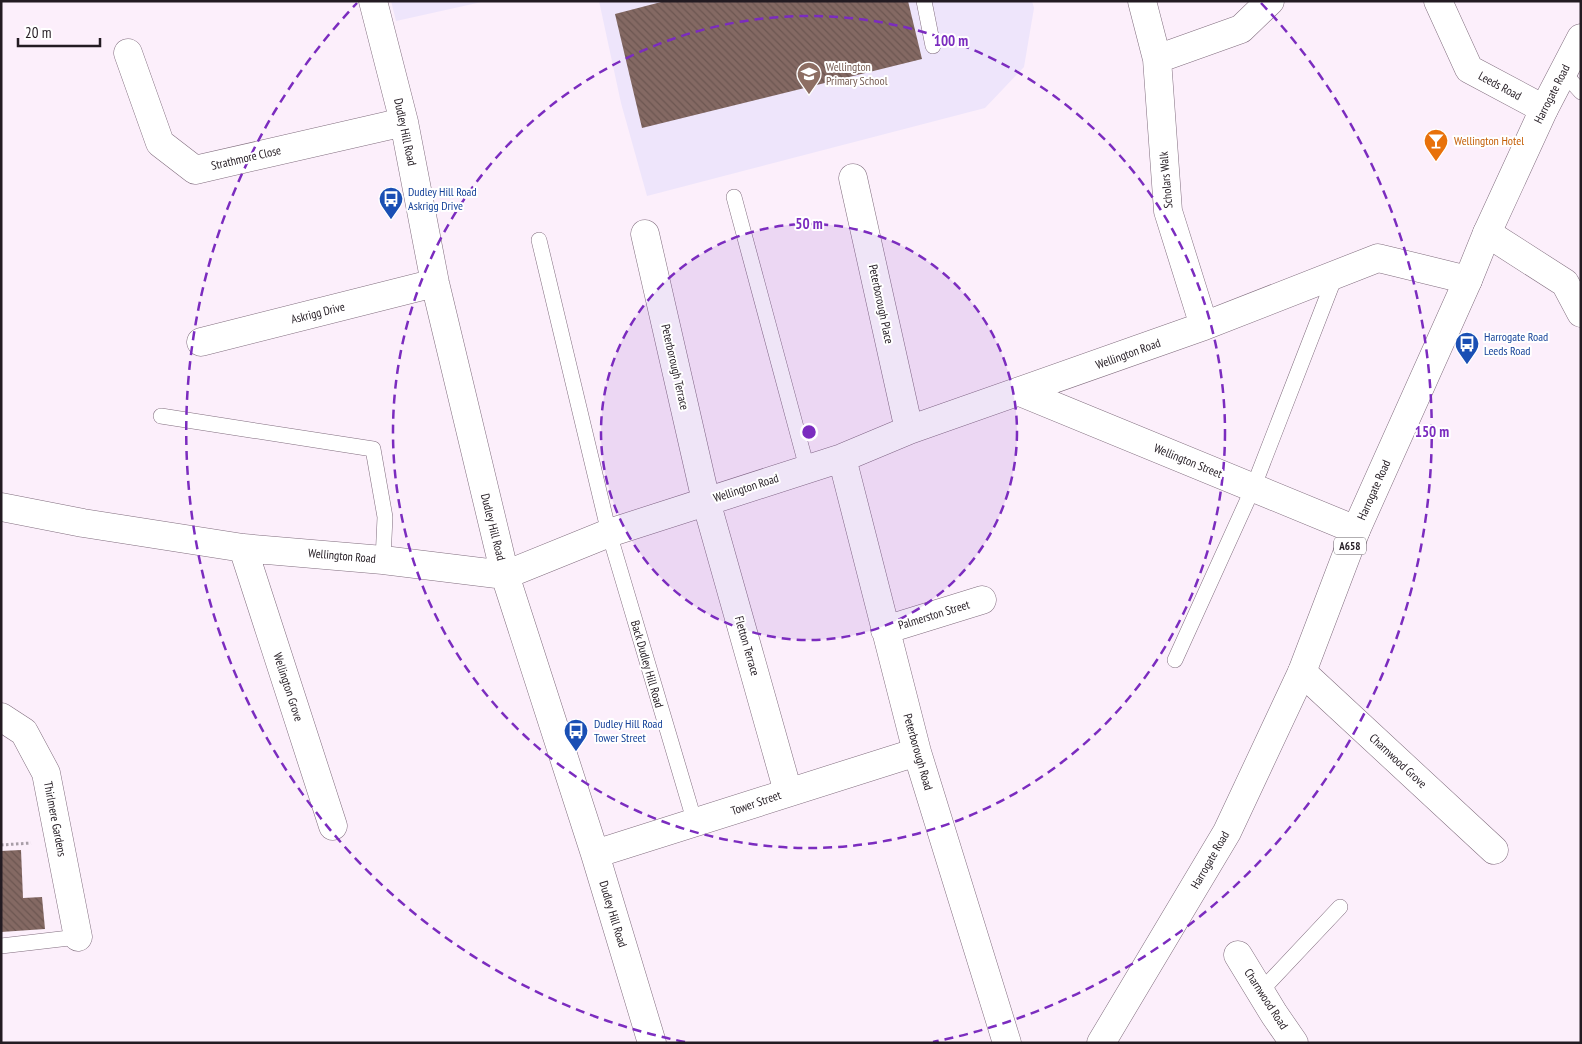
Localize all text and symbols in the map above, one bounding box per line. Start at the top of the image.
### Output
scale bar [18,15,100,47]
text: 20 m [25,23,51,42]
text: 100 m [934,31,968,50]
place label: Wellington Primary School [826,59,888,88]
school or university icon: Wellington Primary School [796,61,822,95]
street label: Harrogate Road [1530,62,1573,126]
street label: Leeds Road [1476,68,1524,103]
street label: Dudley Hill Road [391,97,420,167]
bar icon: Wellington Hotel [1423,128,1449,162]
place label: Wellington Hotel [1454,133,1524,148]
street label: Strathmore Close [209,142,282,173]
street label: Scholars Walk [1156,151,1175,209]
place label: Dudley Hill Road Askrigg Drive [408,184,477,213]
bus stop icon: Dudley Hill Road Askrigg Drive [378,186,404,220]
text: 50 m [795,214,823,233]
street label: Peterborough Place [866,263,897,345]
street label: Askrigg Drive [289,299,346,326]
street label: Peterborough Terrace [658,322,693,411]
place label: Harrogate Road Leeds Road [1484,329,1548,358]
bus stop icon: Harrogate Road Leeds Road [1454,331,1480,365]
street label: Wellington Road [1093,335,1162,372]
text: 150 m [1415,422,1449,441]
centre of rings [800,423,818,441]
street label: Wellington Street [1152,440,1225,481]
street label: Harrogate Road [1354,457,1393,522]
street label: Wellington Road [711,470,780,505]
street label: Dudley Hill Road [478,492,509,562]
road number: A658 [1334,538,1366,554]
street label: Wellington Road [308,545,377,566]
street label: Palmerston Street [896,596,972,632]
street label: Fletton Terrace [732,614,763,677]
street label: Back Dudley Hill Road [628,618,667,709]
street label: Wellington Grove [270,651,307,723]
street label: Peterborough Road [900,712,937,792]
place label: Dudley Hill Road Tower Street [594,716,663,745]
bus stop icon: Dudley Hill Road Tower Street [563,718,589,752]
street label: Charnwood Grove [1366,730,1430,791]
street label: Thirlmere Gardens [41,780,70,858]
street label: Tower Street [729,787,783,818]
street label: Harrogate Road [1187,828,1232,891]
street label: Dudley Hill Road [596,879,631,949]
street label: Charnwood Road [1241,965,1292,1032]

